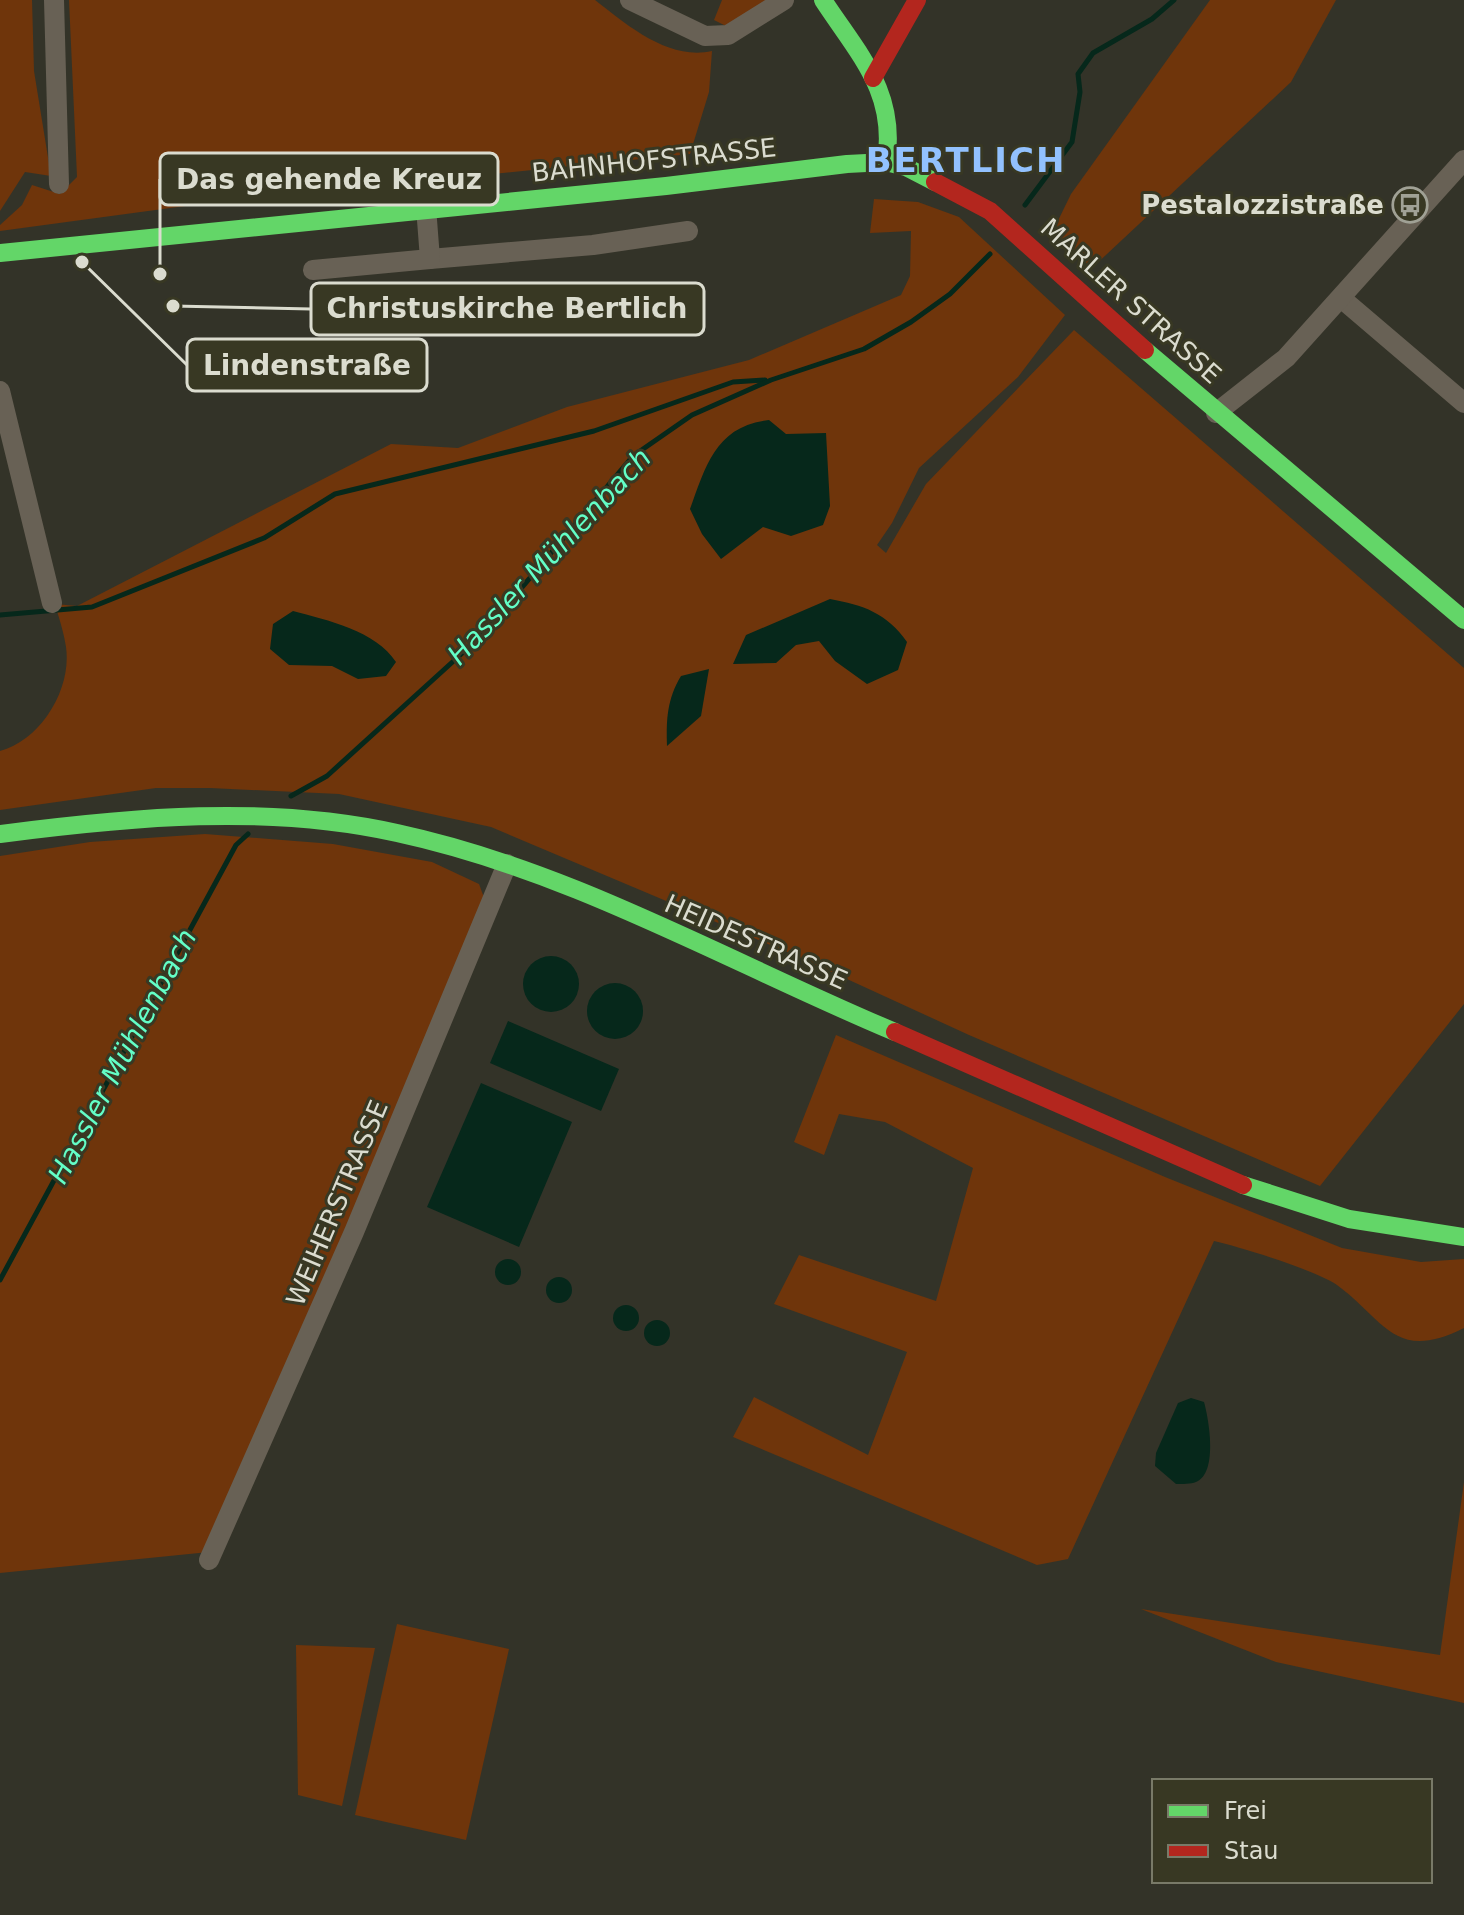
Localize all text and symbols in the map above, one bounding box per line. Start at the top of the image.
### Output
street label: BAHNHOFSTRASSE [530,132,778,188]
district label: BERTLICH [866,140,1066,180]
callout: Das gehende Kreuz [160,153,498,205]
text: Das gehende Kreuz [176,163,482,196]
bus stop icon: Pestalozzistraße [1391,186,1429,224]
place label: Pestalozzistraße [1141,190,1384,220]
street label: MARLER STRASSE [1035,212,1227,390]
callout: Christuskirche Bertlich [311,283,704,335]
text: Christuskirche Bertlich [326,292,688,325]
callout: Lindenstraße [187,339,427,391]
text: Lindenstraße [203,349,411,382]
water label: Hassler Mühlenbach [441,441,658,671]
street label: HEIDESTRASSE [660,888,852,996]
water label: Hassler Mühlenbach [41,923,204,1189]
street label: WEIHERSTRASSE [280,1096,394,1310]
legend [1152,1779,1432,1883]
text: Frei [1224,1797,1267,1825]
text: Stau [1224,1837,1279,1865]

